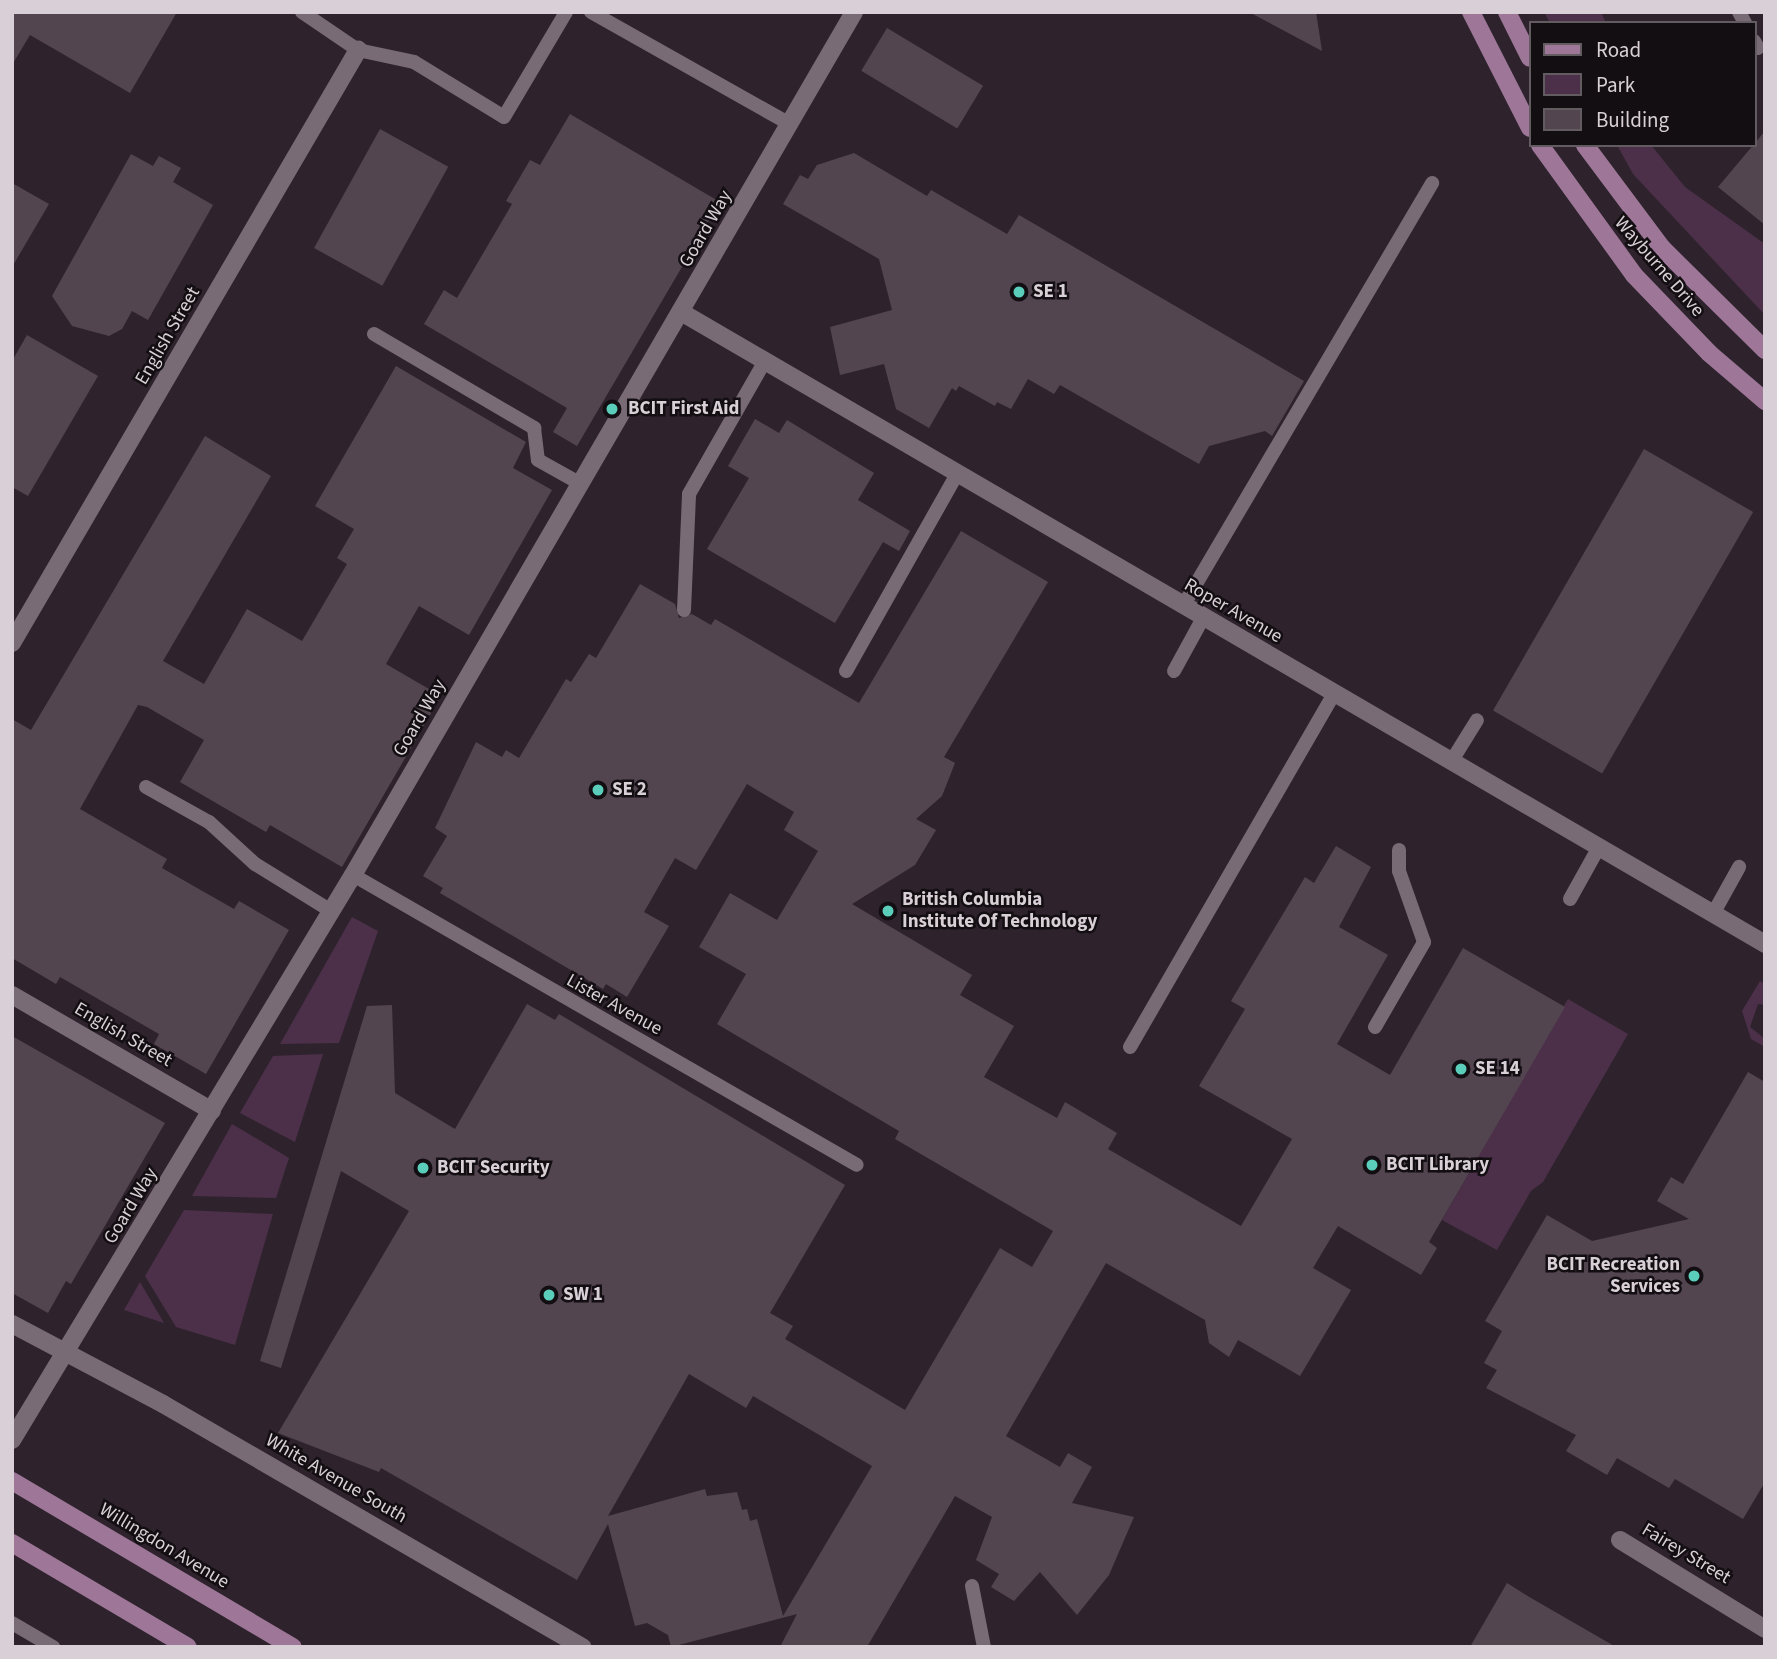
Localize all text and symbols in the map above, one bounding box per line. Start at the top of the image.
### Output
legend [1528,21,1756,147]
text: Road [1596,35,1641,65]
text: Park [1596,70,1635,100]
text: Building [1596,105,1669,135]
street label: Goard Way [675,186,737,272]
street label: Wayburne Drive [1609,212,1709,322]
place label: SE 1 [1033,281,1068,303]
street label: English Street [131,283,205,389]
marker: SE 1 [1011,284,1027,300]
place label: BCIT First Aid [628,398,739,420]
marker: BCIT First Aid [602,399,622,419]
street label: Roper Avenue [1180,574,1286,648]
street label: Goard Way [389,675,451,761]
place label: SE 2 [612,779,647,801]
marker: SE 2 [590,782,606,798]
place label: British Columbia Institute Of Technology [902,889,1097,933]
marker: British Columbia Institute Of Technology [880,903,896,919]
street label: Lister Avenue [562,969,666,1041]
street label: English Street [70,998,176,1072]
place label: SE 14 [1475,1058,1520,1080]
marker: SE 14 [1453,1061,1469,1077]
place label: BCIT Library [1386,1154,1489,1176]
place label: BCIT Security [437,1157,550,1179]
marker: BCIT Library [1364,1157,1380,1173]
marker: BCIT Security [415,1160,431,1176]
street label: Goard Way [99,1164,163,1248]
place label: BCIT Recreation Services [1547,1254,1680,1298]
marker: BCIT Recreation Services [1686,1268,1702,1284]
place label: SW 1 [563,1284,603,1306]
marker: SW 1 [541,1287,557,1303]
street label: White Avenue South [261,1429,411,1529]
street label: Willingdon Avenue [95,1498,233,1594]
street label: Fairey Street [1638,1519,1734,1589]

